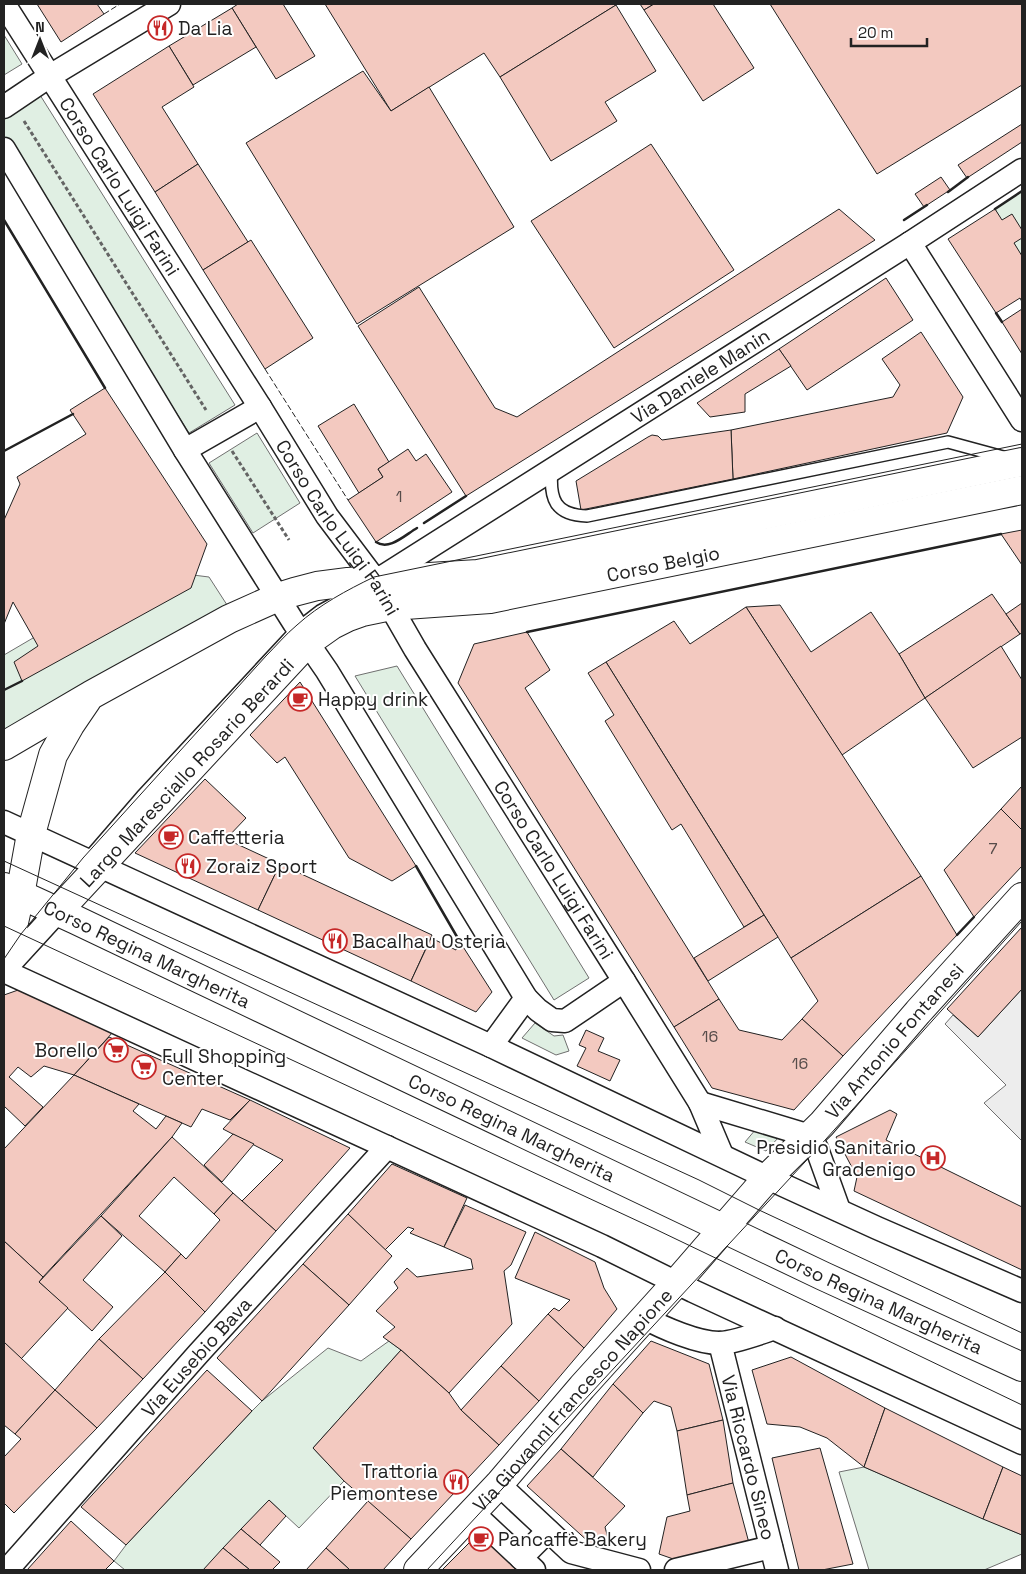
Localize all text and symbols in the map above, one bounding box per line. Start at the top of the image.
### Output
north arrow [15,15,65,65]
restaurant icon: Da Lia [147,15,173,41]
scale bar [851,15,927,47]
place label: Da Lia [178,16,232,41]
text: N [35,18,45,36]
text: 20 m [858,23,893,42]
street label: Corso Carlo Luigi Farini [54,92,186,280]
street label: Via Daniele Manin [626,323,774,429]
street label: Corso Carlo Luigi Farini [270,435,406,620]
house number: 1 [396,486,402,507]
street label: Corso Belgio [604,540,722,587]
street label: Largo Maresciallo Rosario Berardi [74,653,299,892]
cafe icon: Happy drink [287,686,313,712]
place label: Happy drink [318,687,428,712]
street label: Corso Carlo Luigi Farini [488,776,620,964]
cafe icon: Caffetteria [158,824,184,850]
place label: Caffetteria [188,825,285,850]
house number: 7 [988,838,998,859]
restaurant icon: Zoraiz Sport [175,853,201,879]
place label: Zoraiz Sport [206,854,317,879]
street label: Corso Regina Margherita [40,894,255,1014]
restaurant icon: Bacalhau Osteria [322,928,348,954]
place label: Bacalhau Osteria [352,929,506,954]
street label: Via Antonio Fontanesi [819,958,969,1124]
house number: 16 [702,1026,718,1047]
supermarket icon: Borello [103,1037,129,1063]
place label: Borello [35,1038,98,1063]
place label: Full Shopping Center [162,1044,286,1091]
house number: 16 [792,1053,808,1074]
supermarket icon: Full Shopping Center [131,1054,157,1080]
street label: Corso Regina Margherita [404,1068,619,1188]
place label: Presidio Sanitario Gradenigo [756,1135,916,1182]
hospital icon: Presidio Sanitario Gradenigo [920,1145,946,1171]
street label: Corso Regina Margherita [771,1242,987,1360]
street label: Via Giovanni Francesco Napione [467,1283,678,1517]
street label: Via Eusebio Bava [136,1291,257,1422]
street label: Via Riccardo Sineo [716,1372,781,1543]
place label: Trattoria Piemontese [330,1459,438,1506]
restaurant icon: Trattoria Piemontese [443,1469,469,1495]
cafe icon: Pancaffè Bakery [468,1526,494,1552]
place label: Pancaffè Bakery [498,1527,647,1552]

